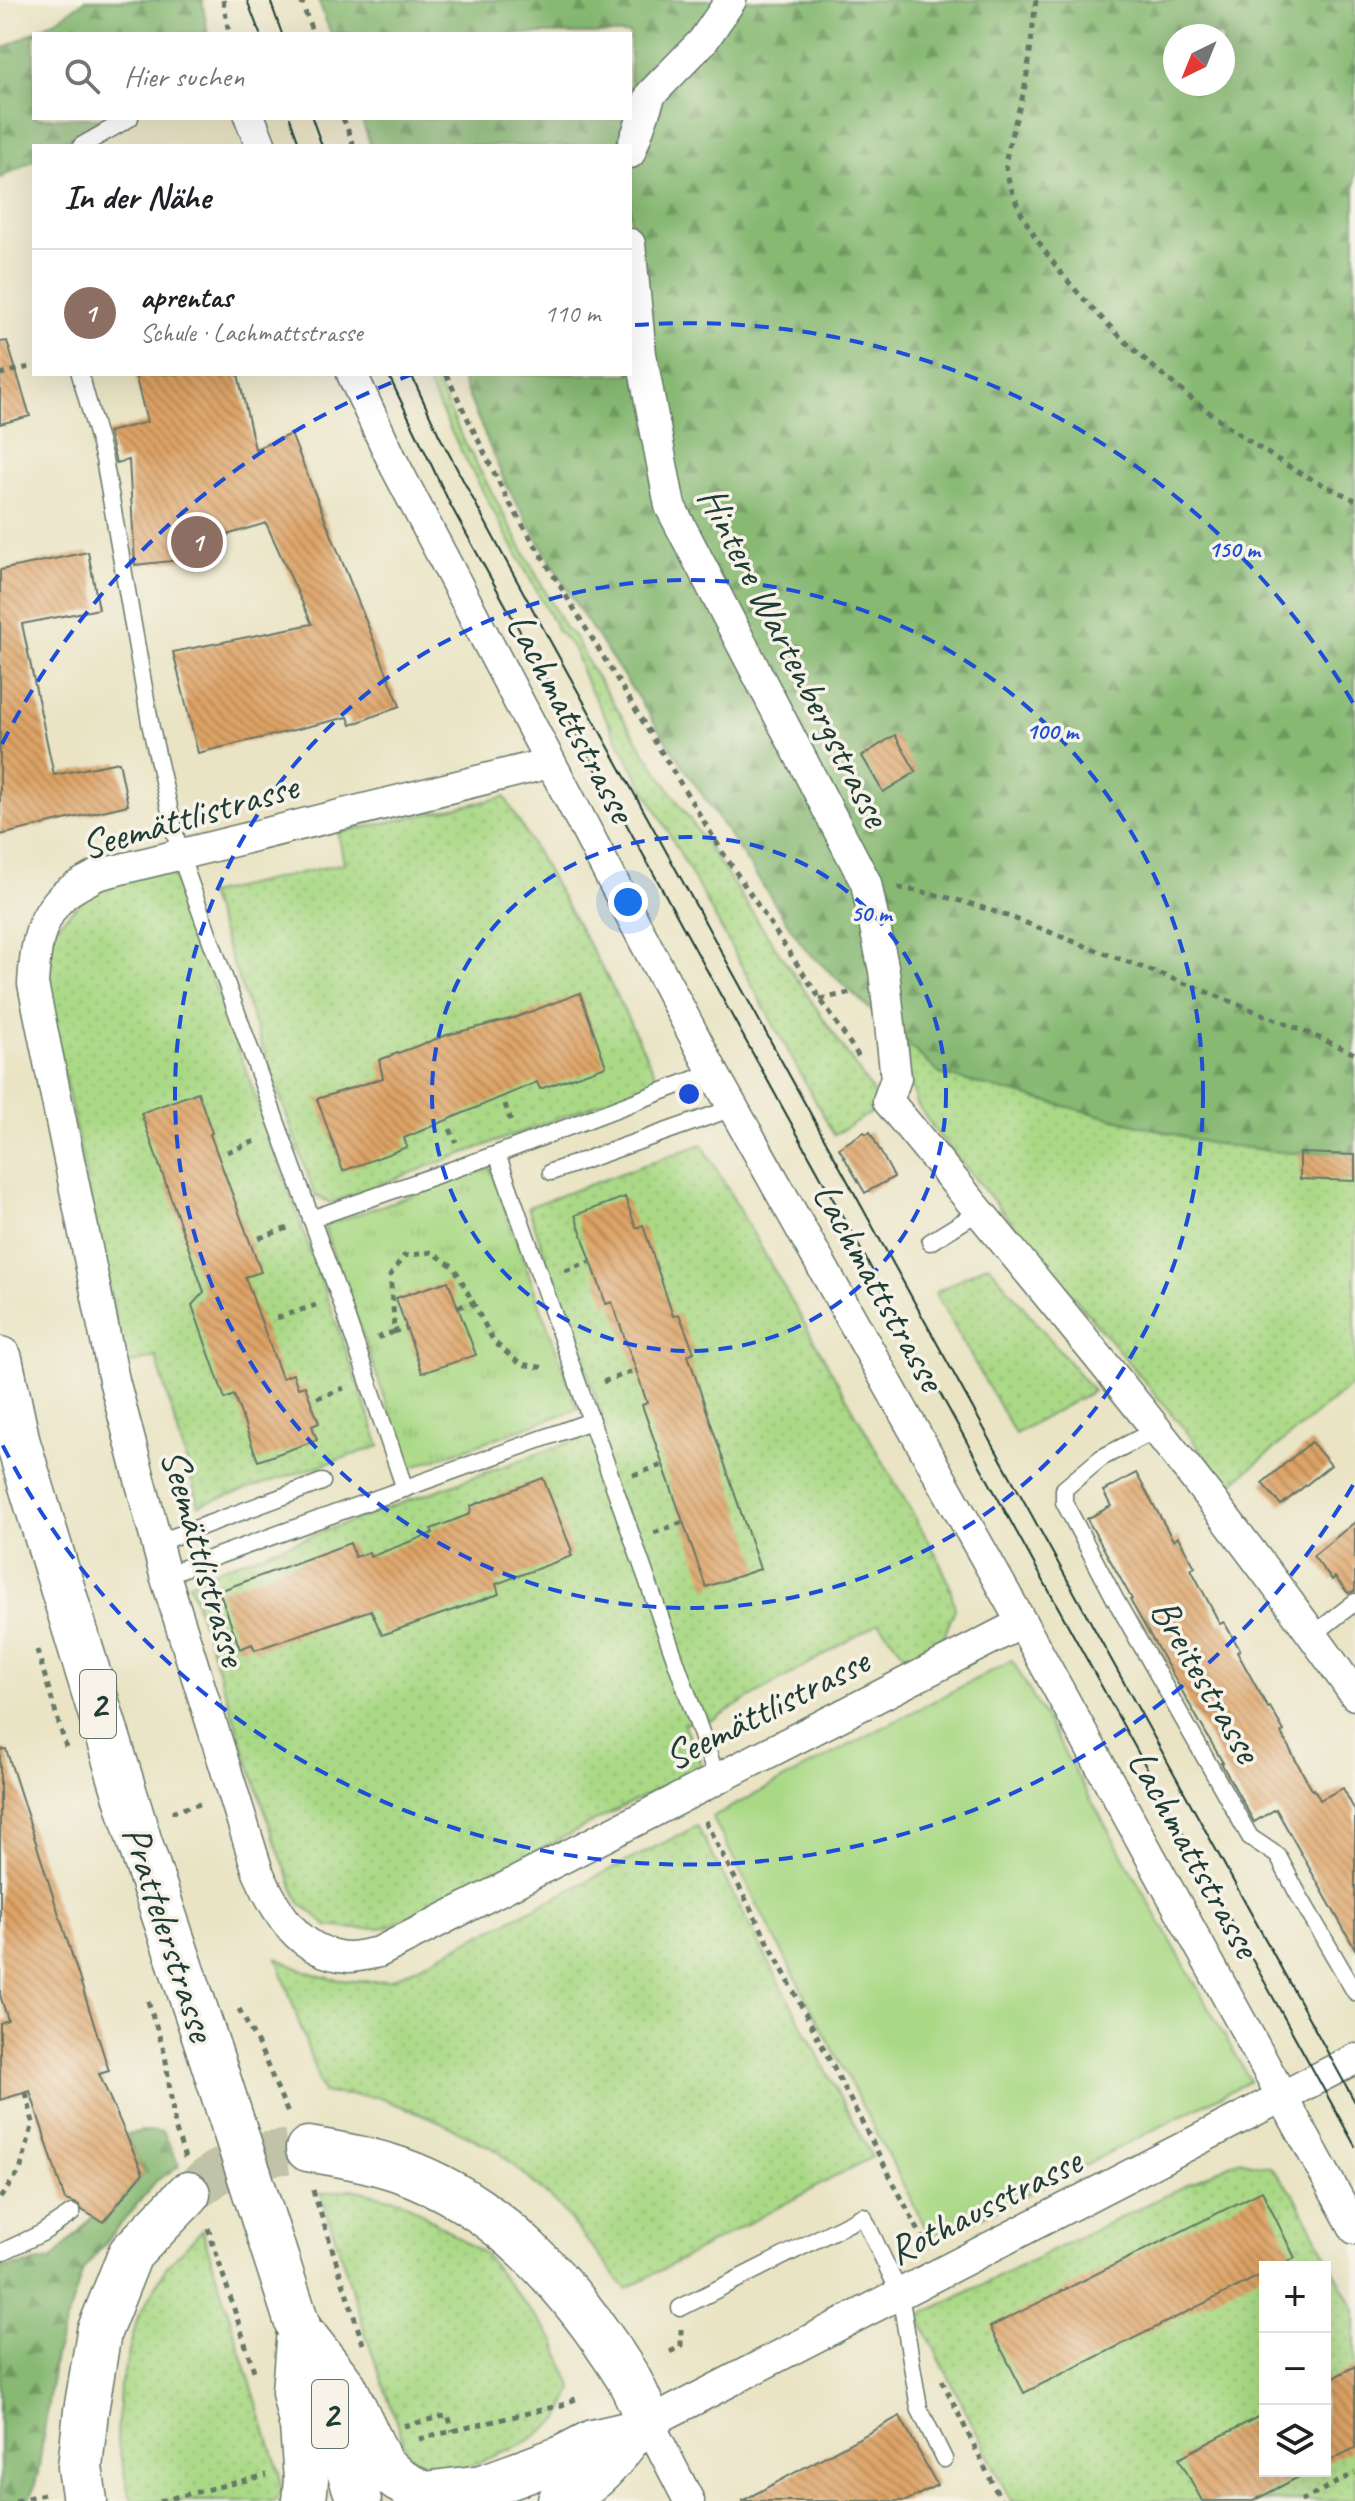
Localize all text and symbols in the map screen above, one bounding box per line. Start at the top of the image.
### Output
north arrow [1163,24,1235,96]
search box [32,32,632,120]
icon: search [60,54,104,98]
text: Hier suchen [124,57,244,95]
text: In der Nähe [64,175,210,218]
text: aprentas [140,278,232,316]
text: 1 [84,297,96,330]
text: 110 m [544,297,600,330]
text: Schule · Lachmattstrasse [140,316,362,349]
street label: Hintere Wartenbergstrasse [687,478,903,837]
pin: 1 [171,512,223,572]
text: 150 m [1208,534,1262,564]
street label: Lachmattstrasse [495,604,649,833]
text: 100 m [1026,716,1080,746]
street label: Seemättlistrasse [75,760,306,871]
your location [608,882,648,922]
text: 50 m [851,898,894,928]
centre of rings [675,1080,703,1108]
street label: Lachmattstrasse [802,1174,958,1402]
street label: Seemättlistrasse [149,1443,260,1674]
street label: Breitestrasse [1139,1590,1275,1774]
street label: Seemättlistrasse [656,1635,880,1782]
road number: 2 [80,1670,116,1738]
street label: Lachmattstrasse [1117,1741,1273,1969]
street label: Prattelerstrasse [111,1820,228,2050]
street label: Rothausstrasse [879,2135,1092,2276]
map controls [1259,2261,1331,2477]
button: + [1259,2261,1331,2333]
button: − [1259,2333,1331,2405]
road number: 2 [312,2380,348,2448]
button: layers [1259,2405,1331,2477]

